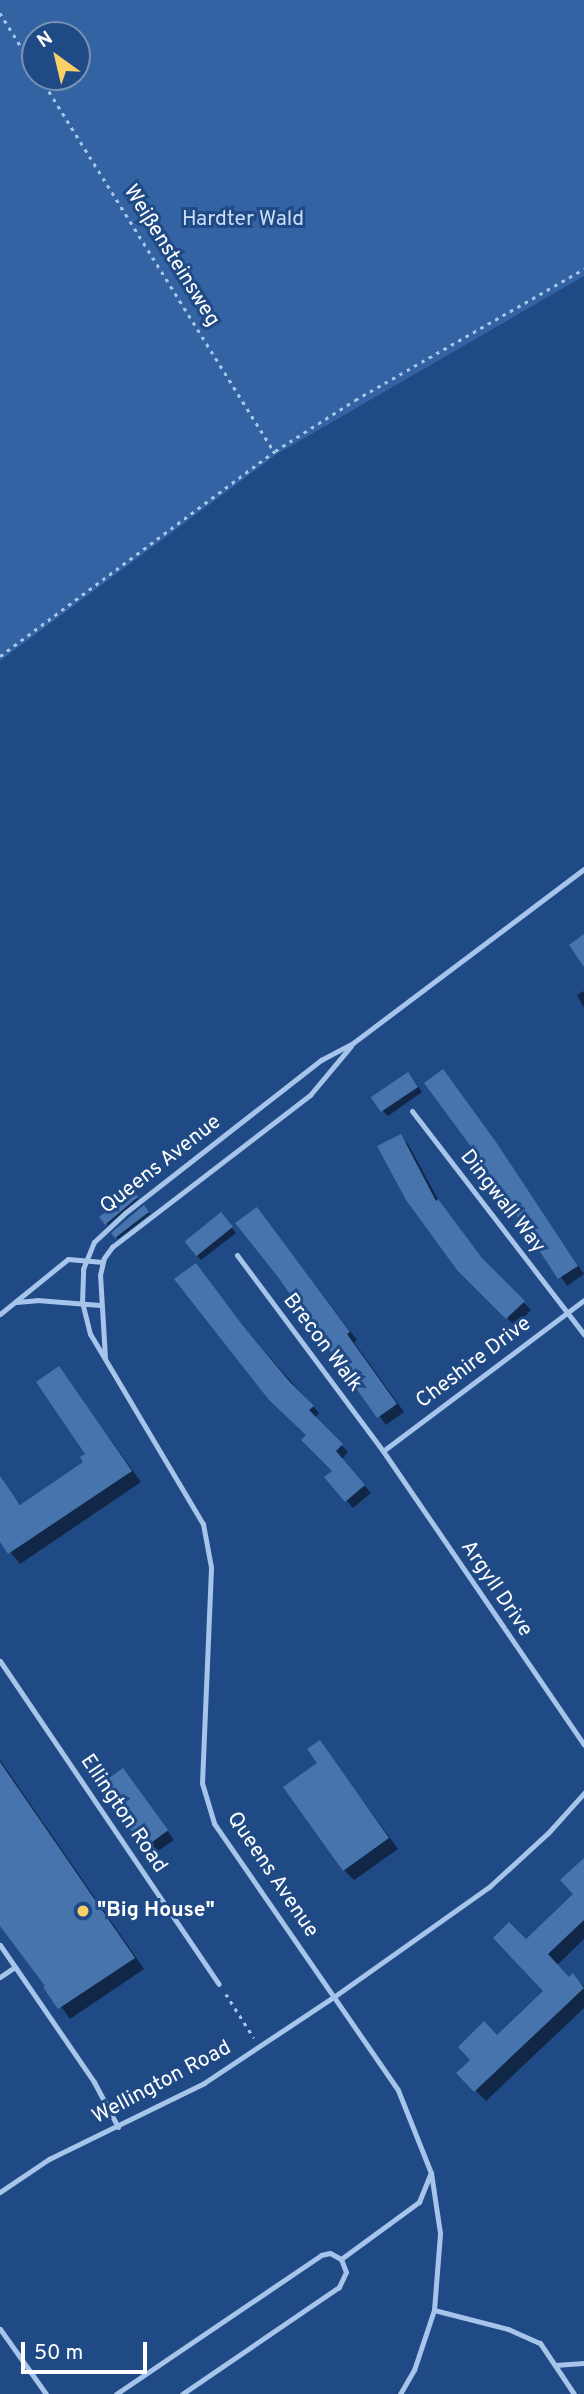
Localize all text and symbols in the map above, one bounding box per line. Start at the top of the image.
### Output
north arrow [21,21,91,91]
text: N [33,26,58,54]
street label: Weißensteinsweg [117,180,225,332]
park label: Hardter Wald [182,207,304,233]
street label: Queens Avenue [95,1110,227,1220]
street label: Dingwall Way [454,1145,550,1259]
street label: Brecon Walk [277,1289,367,1397]
street label: Cheshire Drive [412,1312,536,1414]
street label: Argyll Drive [455,1536,537,1642]
street label: Ellington Road [74,1750,172,1878]
street label: Queens Avenue [220,1807,324,1943]
place label: "Big House" [97,1898,215,1924]
marker: "Big House" [75,1903,91,1919]
street label: Wellington Road [88,2036,236,2130]
scale bar [24,2328,150,2372]
text: 50 m [34,2340,83,2367]

